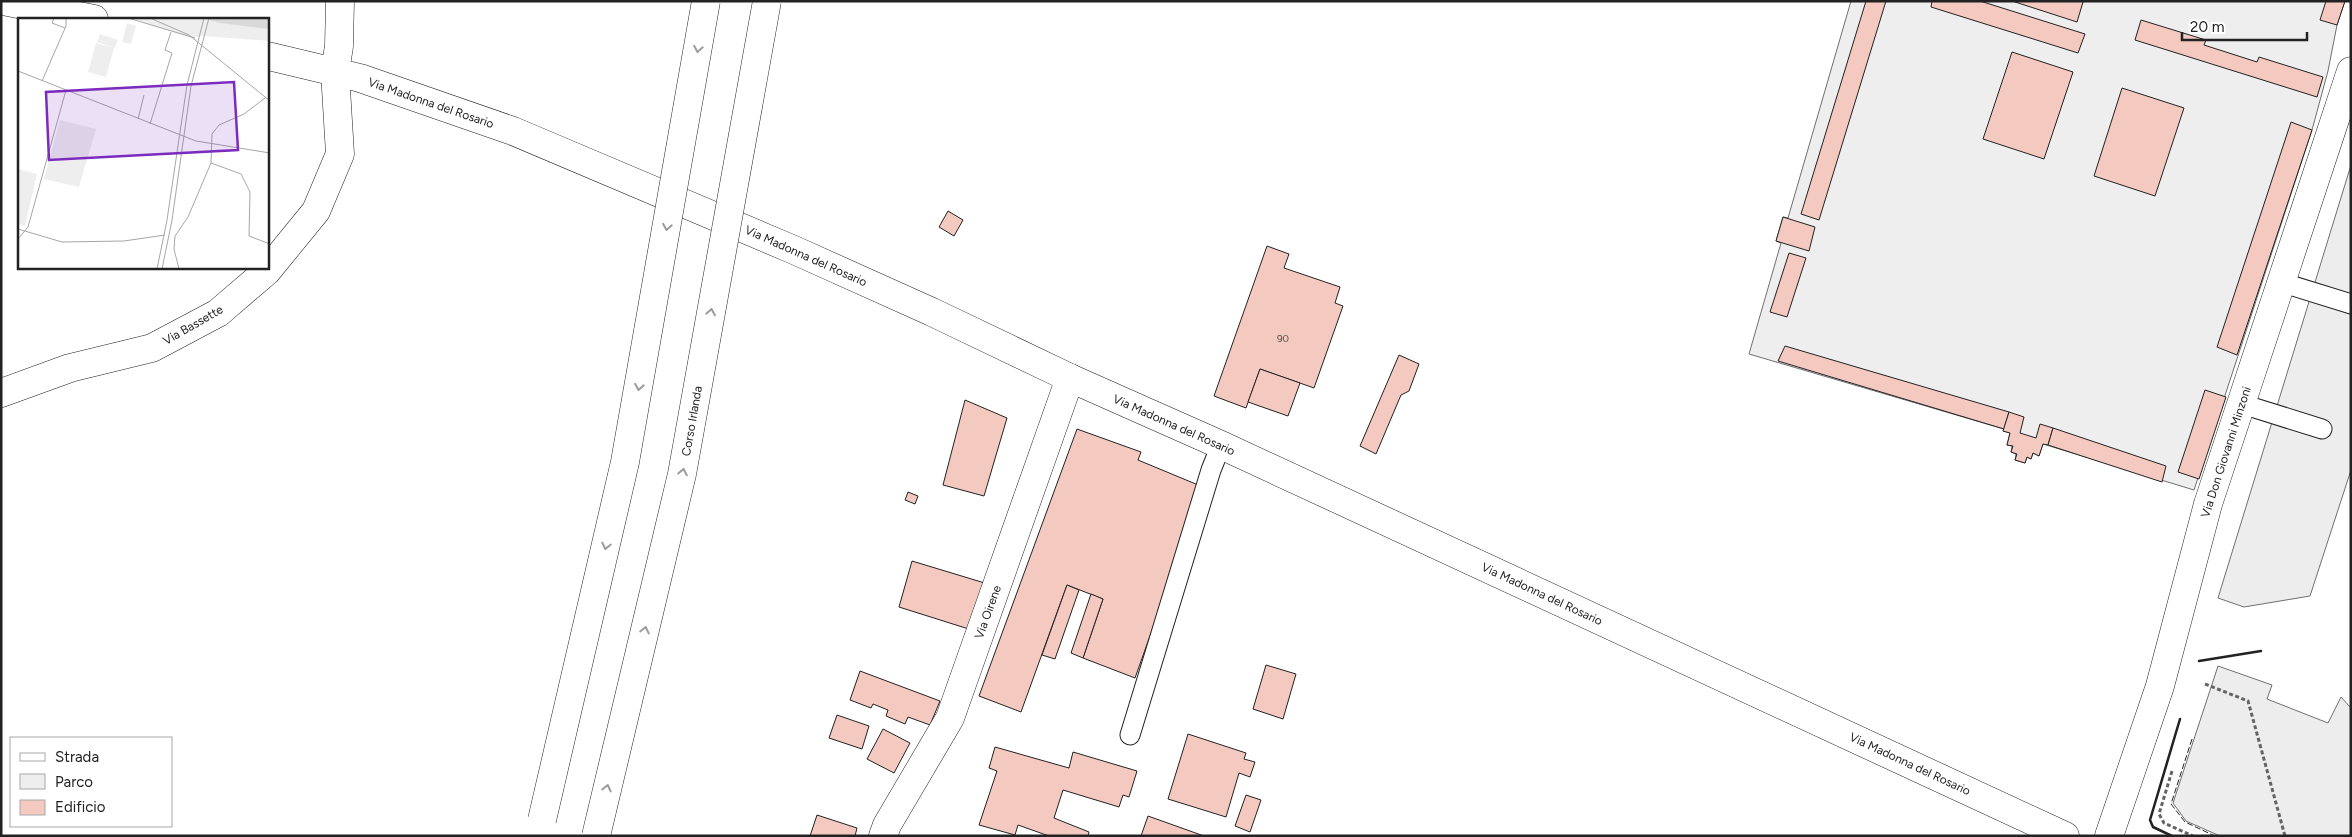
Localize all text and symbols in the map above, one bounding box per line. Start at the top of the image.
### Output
scale bar [2182,10,2307,42]
inset map [18,18,269,269]
text: 20 m [2190,18,2224,36]
one-way arrow [694,45,704,54]
street label: Via Madonna del Rosario [366,75,496,131]
one-way arrow [662,222,672,231]
street label: Via Madonna del Rosario [743,223,869,289]
street label: Via Bassette [161,302,226,348]
one-way arrow [706,308,716,317]
house number: 90 [1277,332,1289,345]
one-way arrow [634,382,644,391]
street label: Corso Irlanda [679,385,705,457]
street label: Via Don Giovanni Minzoni [2198,385,2254,519]
street label: Via Madonna del Rosario [1111,392,1237,458]
one-way arrow [677,468,687,477]
one-way arrow [601,541,612,550]
street label: Via Madonna del Rosario [1479,560,1605,628]
street label: Via Oirene [972,583,1004,641]
one-way arrow [639,626,650,635]
street label: Via Madonna del Rosario [1847,730,1973,798]
legend [10,737,172,827]
text: Strada [55,748,99,766]
text: Parco [55,773,93,791]
one-way arrow [601,784,612,793]
text: Edificio [55,798,106,816]

